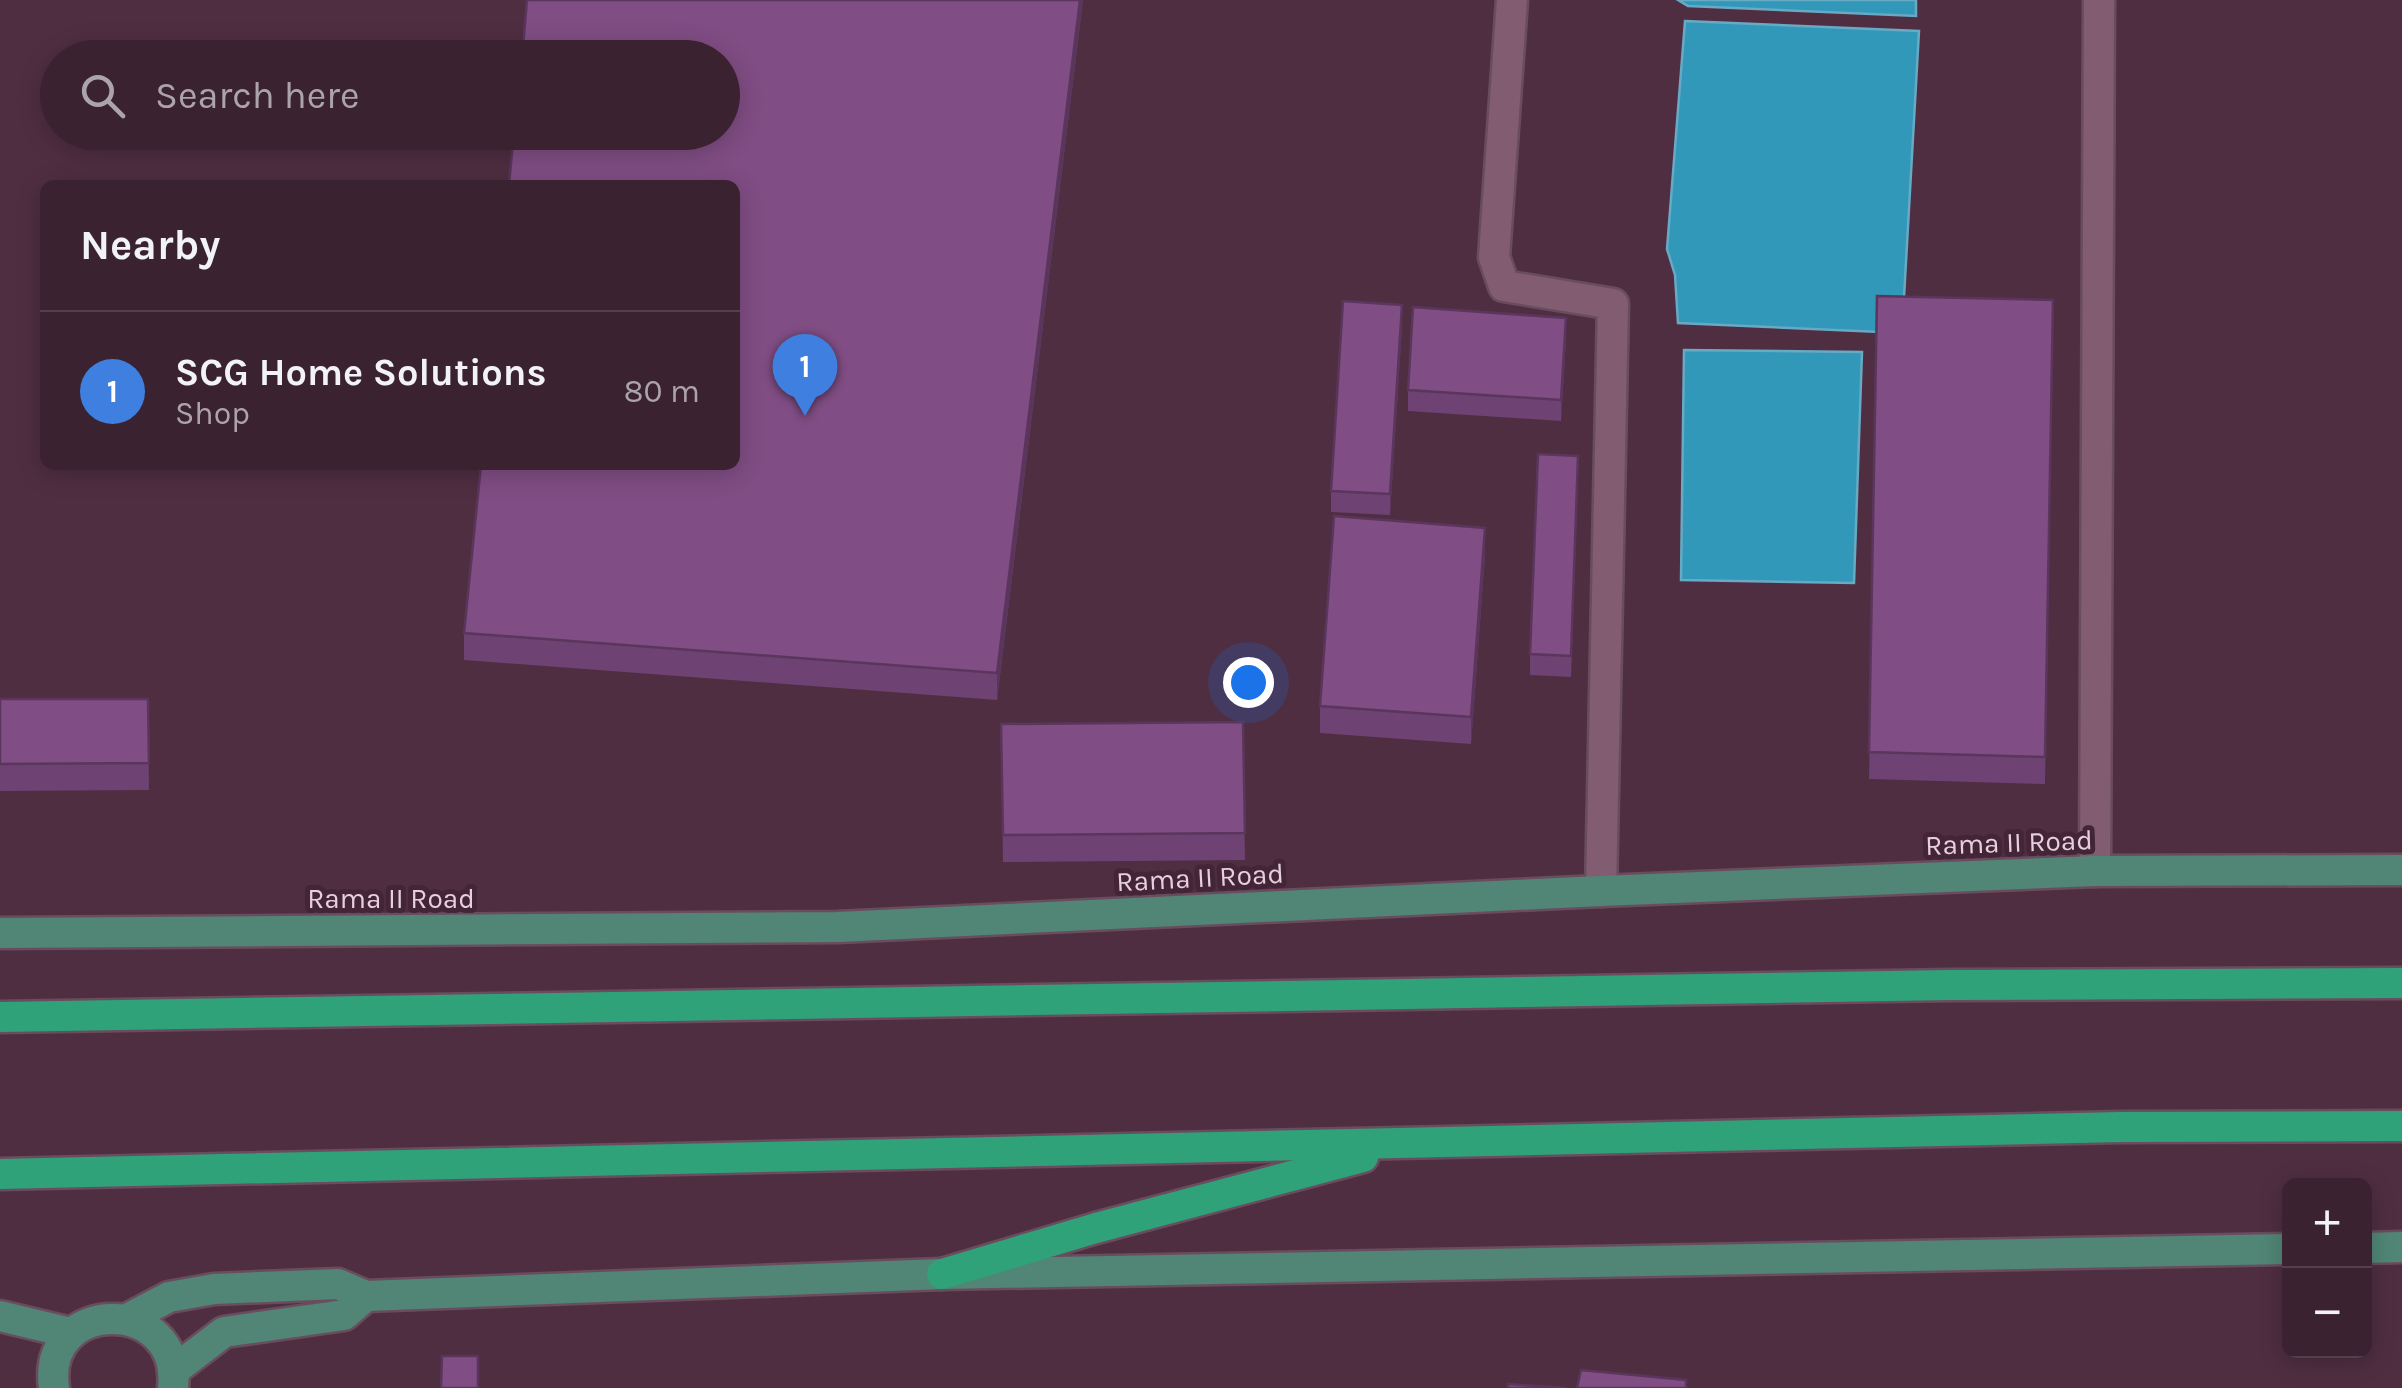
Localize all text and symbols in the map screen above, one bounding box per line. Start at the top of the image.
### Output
search box [40,40,740,150]
icon: search [75,68,130,123]
text: Search here [155,73,359,118]
text: Nearby [80,220,220,270]
pin: 1 [772,334,838,416]
text: SCG Home Solutions [175,350,547,395]
text: 1 [107,373,118,410]
text: 80 m [624,373,700,410]
text: Shop [175,395,250,432]
your location [1223,657,1274,708]
street label: Rama II Road [1925,823,2093,862]
street label: Rama II Road [1115,857,1285,898]
street label: Rama II Road [307,882,475,915]
map controls [2282,1178,2372,1358]
button: + [2282,1178,2372,1268]
button: − [2282,1268,2372,1358]

